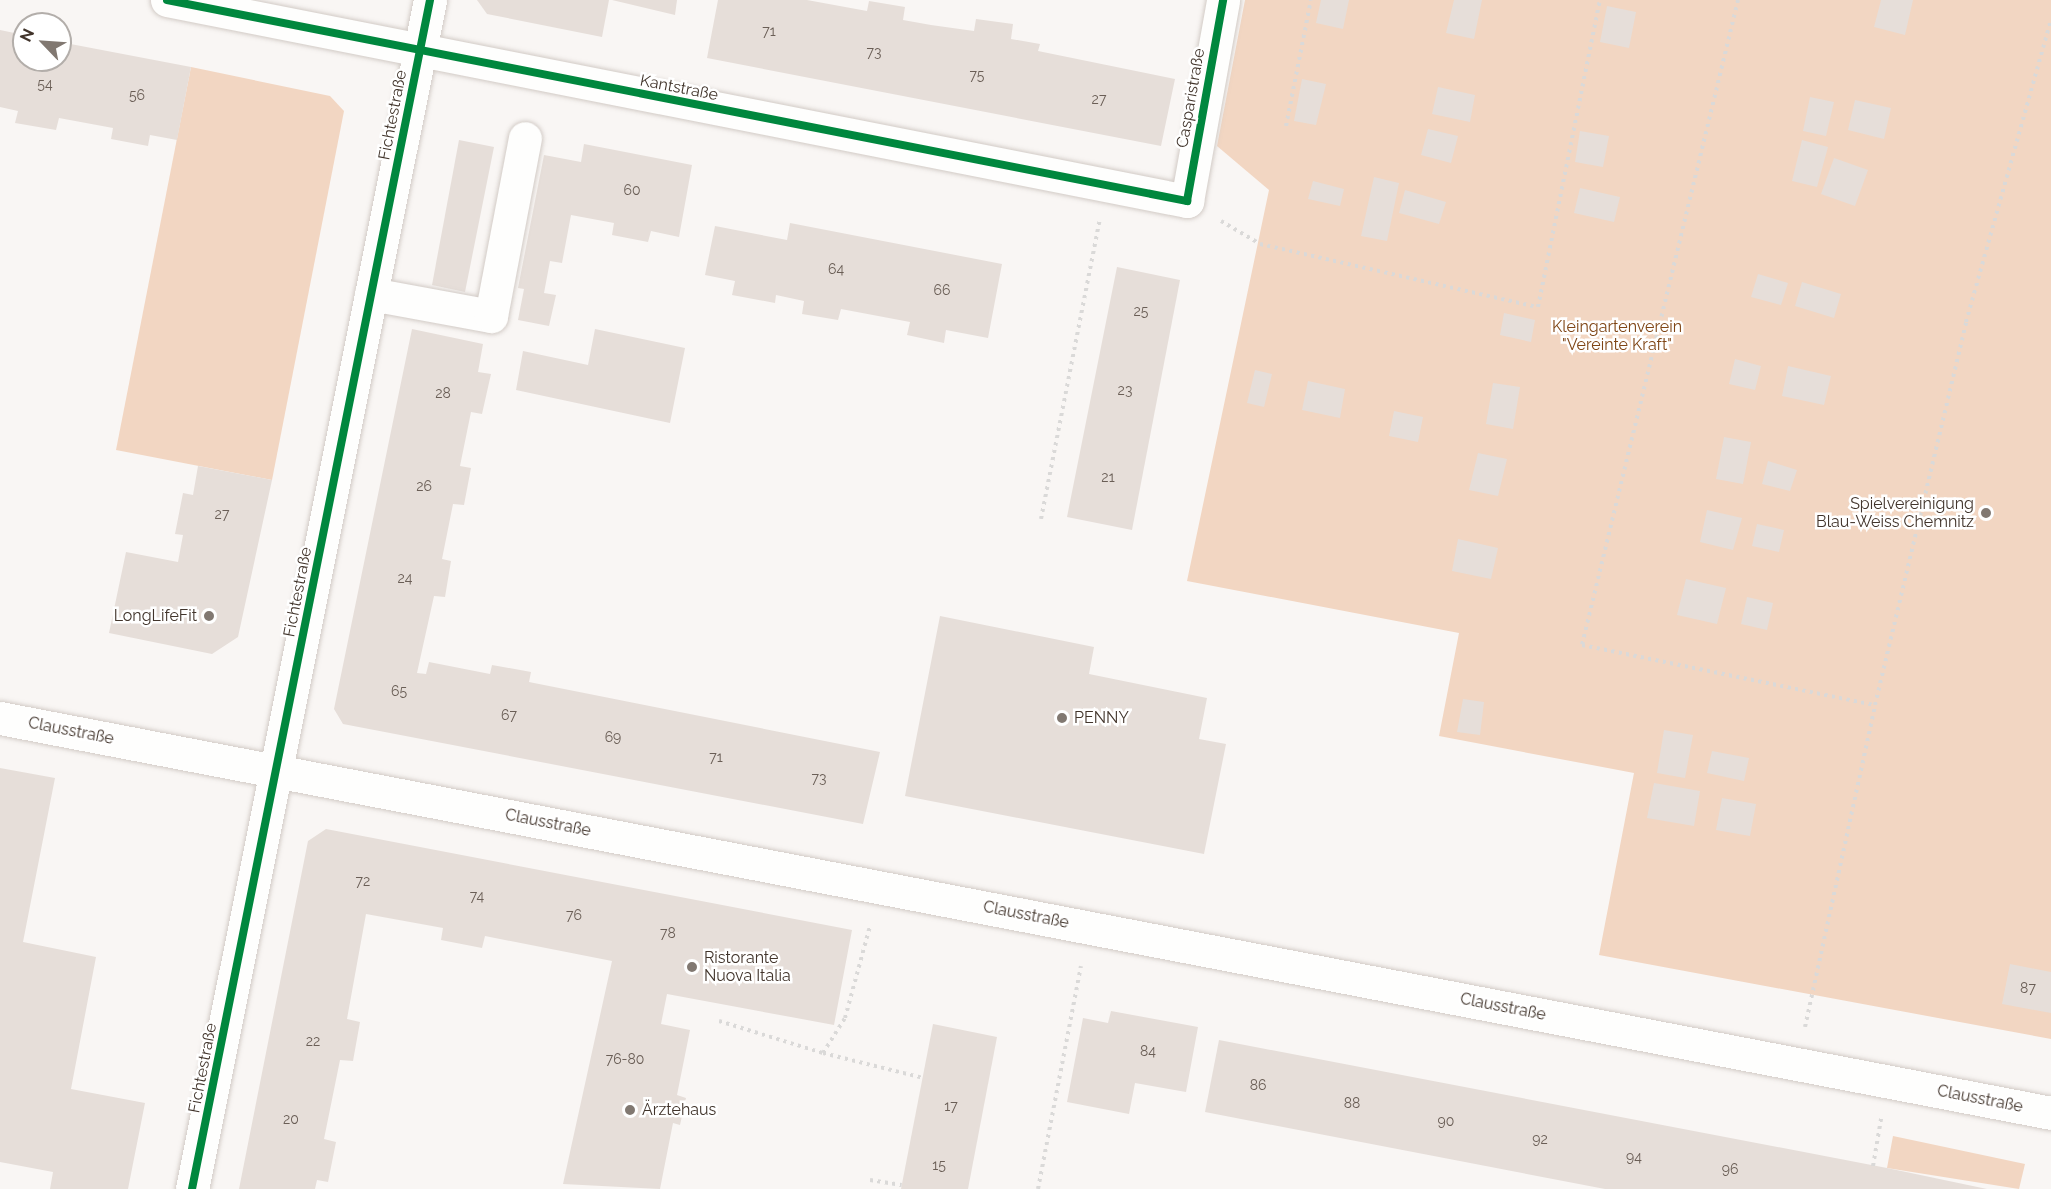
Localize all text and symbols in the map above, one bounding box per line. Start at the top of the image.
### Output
north arrow [12,12,72,72]
house number: 71 [762,23,776,39]
text: N [16,25,38,45]
house number: 73 [867,44,881,60]
street label: Casparistraße [1173,47,1209,149]
house number: 75 [970,67,984,83]
street label: Fichtestraße [375,68,411,162]
street label: Kantstraße [638,71,720,105]
house number: 54 [37,76,53,92]
house number: 56 [129,87,145,103]
house number: 27 [1092,91,1106,107]
house number: 60 [623,182,641,198]
house number: 64 [828,261,844,277]
house number: 66 [934,282,950,298]
house number: 25 [1134,303,1148,319]
park label: Kleingartenverein "Vereinte Kraft" [1552,317,1682,355]
house number: 23 [1118,382,1132,398]
house number: 28 [435,385,451,401]
house number: 21 [1101,469,1115,485]
house number: 26 [416,478,432,494]
place label: Spielvereinigung Blau-Weiss Chemnitz [1816,494,1974,532]
house number: 27 [215,506,229,522]
marker: Spielvereinigung Blau-Weiss Chemnitz [1979,506,1993,520]
street label: Fichtestraße [280,545,316,639]
house number: 24 [398,570,412,586]
place label: LongLifeFit [114,606,197,626]
marker: LongLifeFit [202,609,216,623]
house number: 65 [391,683,407,699]
house number: 67 [501,707,517,723]
place label: PENNY [1074,708,1129,728]
marker: PENNY [1055,711,1069,725]
street label: Clausstraße [27,713,115,749]
house number: 69 [605,729,621,745]
house number: 71 [709,749,723,765]
house number: 73 [812,770,826,786]
street label: Clausstraße [504,805,592,841]
house number: 72 [356,873,370,889]
house number: 74 [470,888,484,904]
street label: Clausstraße [982,897,1070,933]
house number: 76 [566,907,582,923]
house number: 78 [660,925,676,941]
place label: Ristorante Nuova Italia [704,948,791,986]
marker: Ristorante Nuova Italia [685,960,699,974]
house number: 87 [2020,980,2036,996]
street label: Clausstraße [1459,989,1547,1025]
street label: Fichtestraße [185,1021,221,1115]
house number: 22 [306,1033,320,1049]
house number: 84 [1140,1043,1156,1059]
house number: 76-80 [606,1051,644,1067]
house number: 86 [1250,1077,1266,1093]
street label: Clausstraße [1936,1081,2024,1117]
house number: 88 [1344,1095,1360,1111]
house number: 17 [944,1098,958,1114]
place label: Ärztehaus [642,1100,716,1120]
marker: Ärztehaus [623,1103,637,1117]
house number: 20 [283,1111,299,1127]
house number: 90 [1438,1113,1454,1129]
house number: 92 [1532,1131,1548,1147]
house number: 94 [1626,1149,1642,1165]
house number: 15 [932,1157,946,1173]
house number: 96 [1722,1161,1738,1177]

